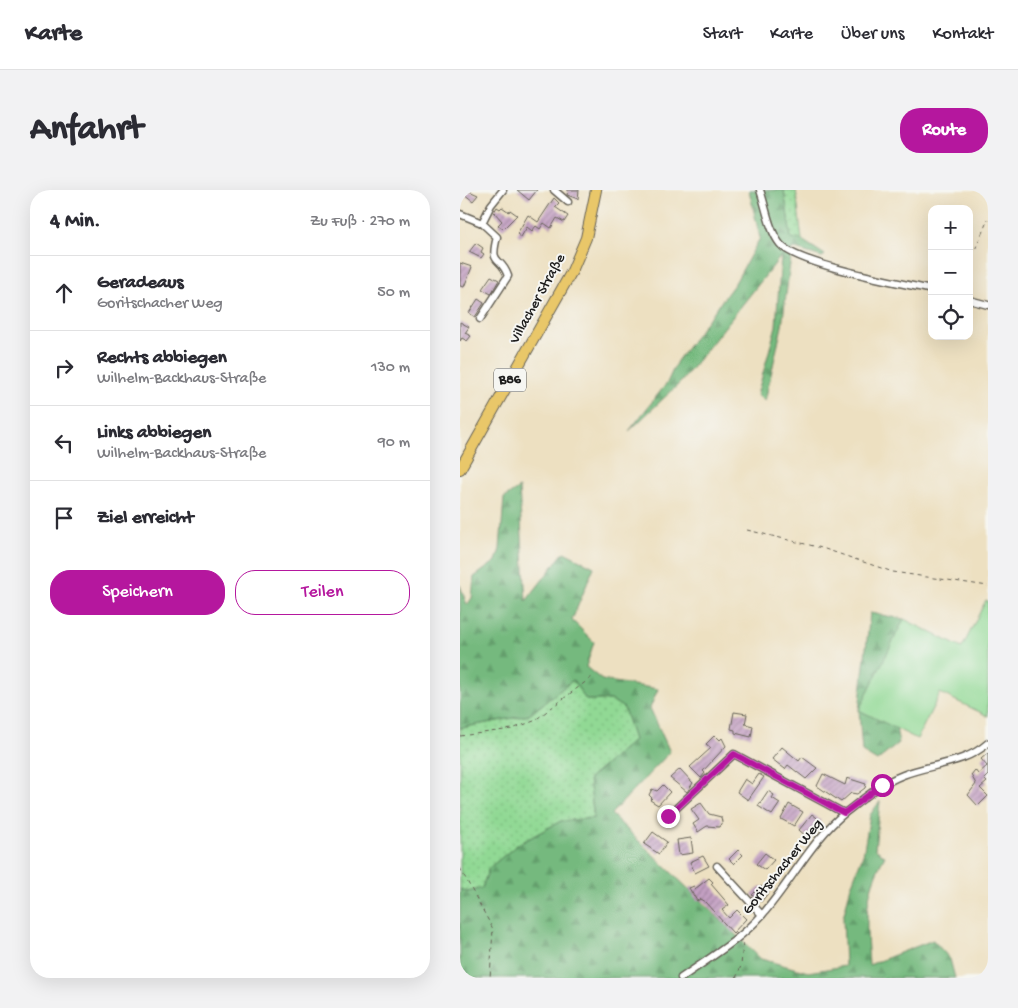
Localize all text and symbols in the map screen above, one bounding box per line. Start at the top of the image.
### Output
text: Karte [25,20,82,49]
text: Start [703,24,742,45]
text: Karte [770,24,813,45]
text: Über uns [841,24,904,45]
text: Kontakt [932,24,993,45]
button: Route [900,108,988,153]
text: Anfahrt [30,110,143,151]
map controls [928,205,973,340]
button: + [928,205,973,250]
text: 4 Min. [50,210,101,235]
text: Zu Fuß · 270 m [310,213,410,232]
button: − [928,250,973,295]
street label: Villacher Straße [505,251,570,348]
text: Geradeaus [97,272,183,295]
icon: ahead [50,279,78,307]
text: 50 m [377,284,410,303]
text: Goritschacher Weg [97,295,223,314]
button: locate [928,295,973,340]
text: Rechts abbiegen [97,347,227,370]
icon: right [50,354,78,382]
text: 130 m [371,359,410,378]
road number: B86 [494,368,526,392]
text: Wilhelm-Backhaus-Straße [97,370,266,389]
text: Links abbiegen [97,422,211,445]
icon: left [50,429,78,457]
text: 90 m [378,434,410,453]
text: Wilhelm-Backhaus-Straße [97,445,266,464]
icon: arrive [50,504,78,532]
text: Ziel erreicht [97,507,194,530]
button: Speichern [50,570,225,615]
button: Teilen [235,570,410,615]
route start [871,774,894,797]
route end [657,805,680,828]
street label: Goritschacher Weg [739,816,827,918]

